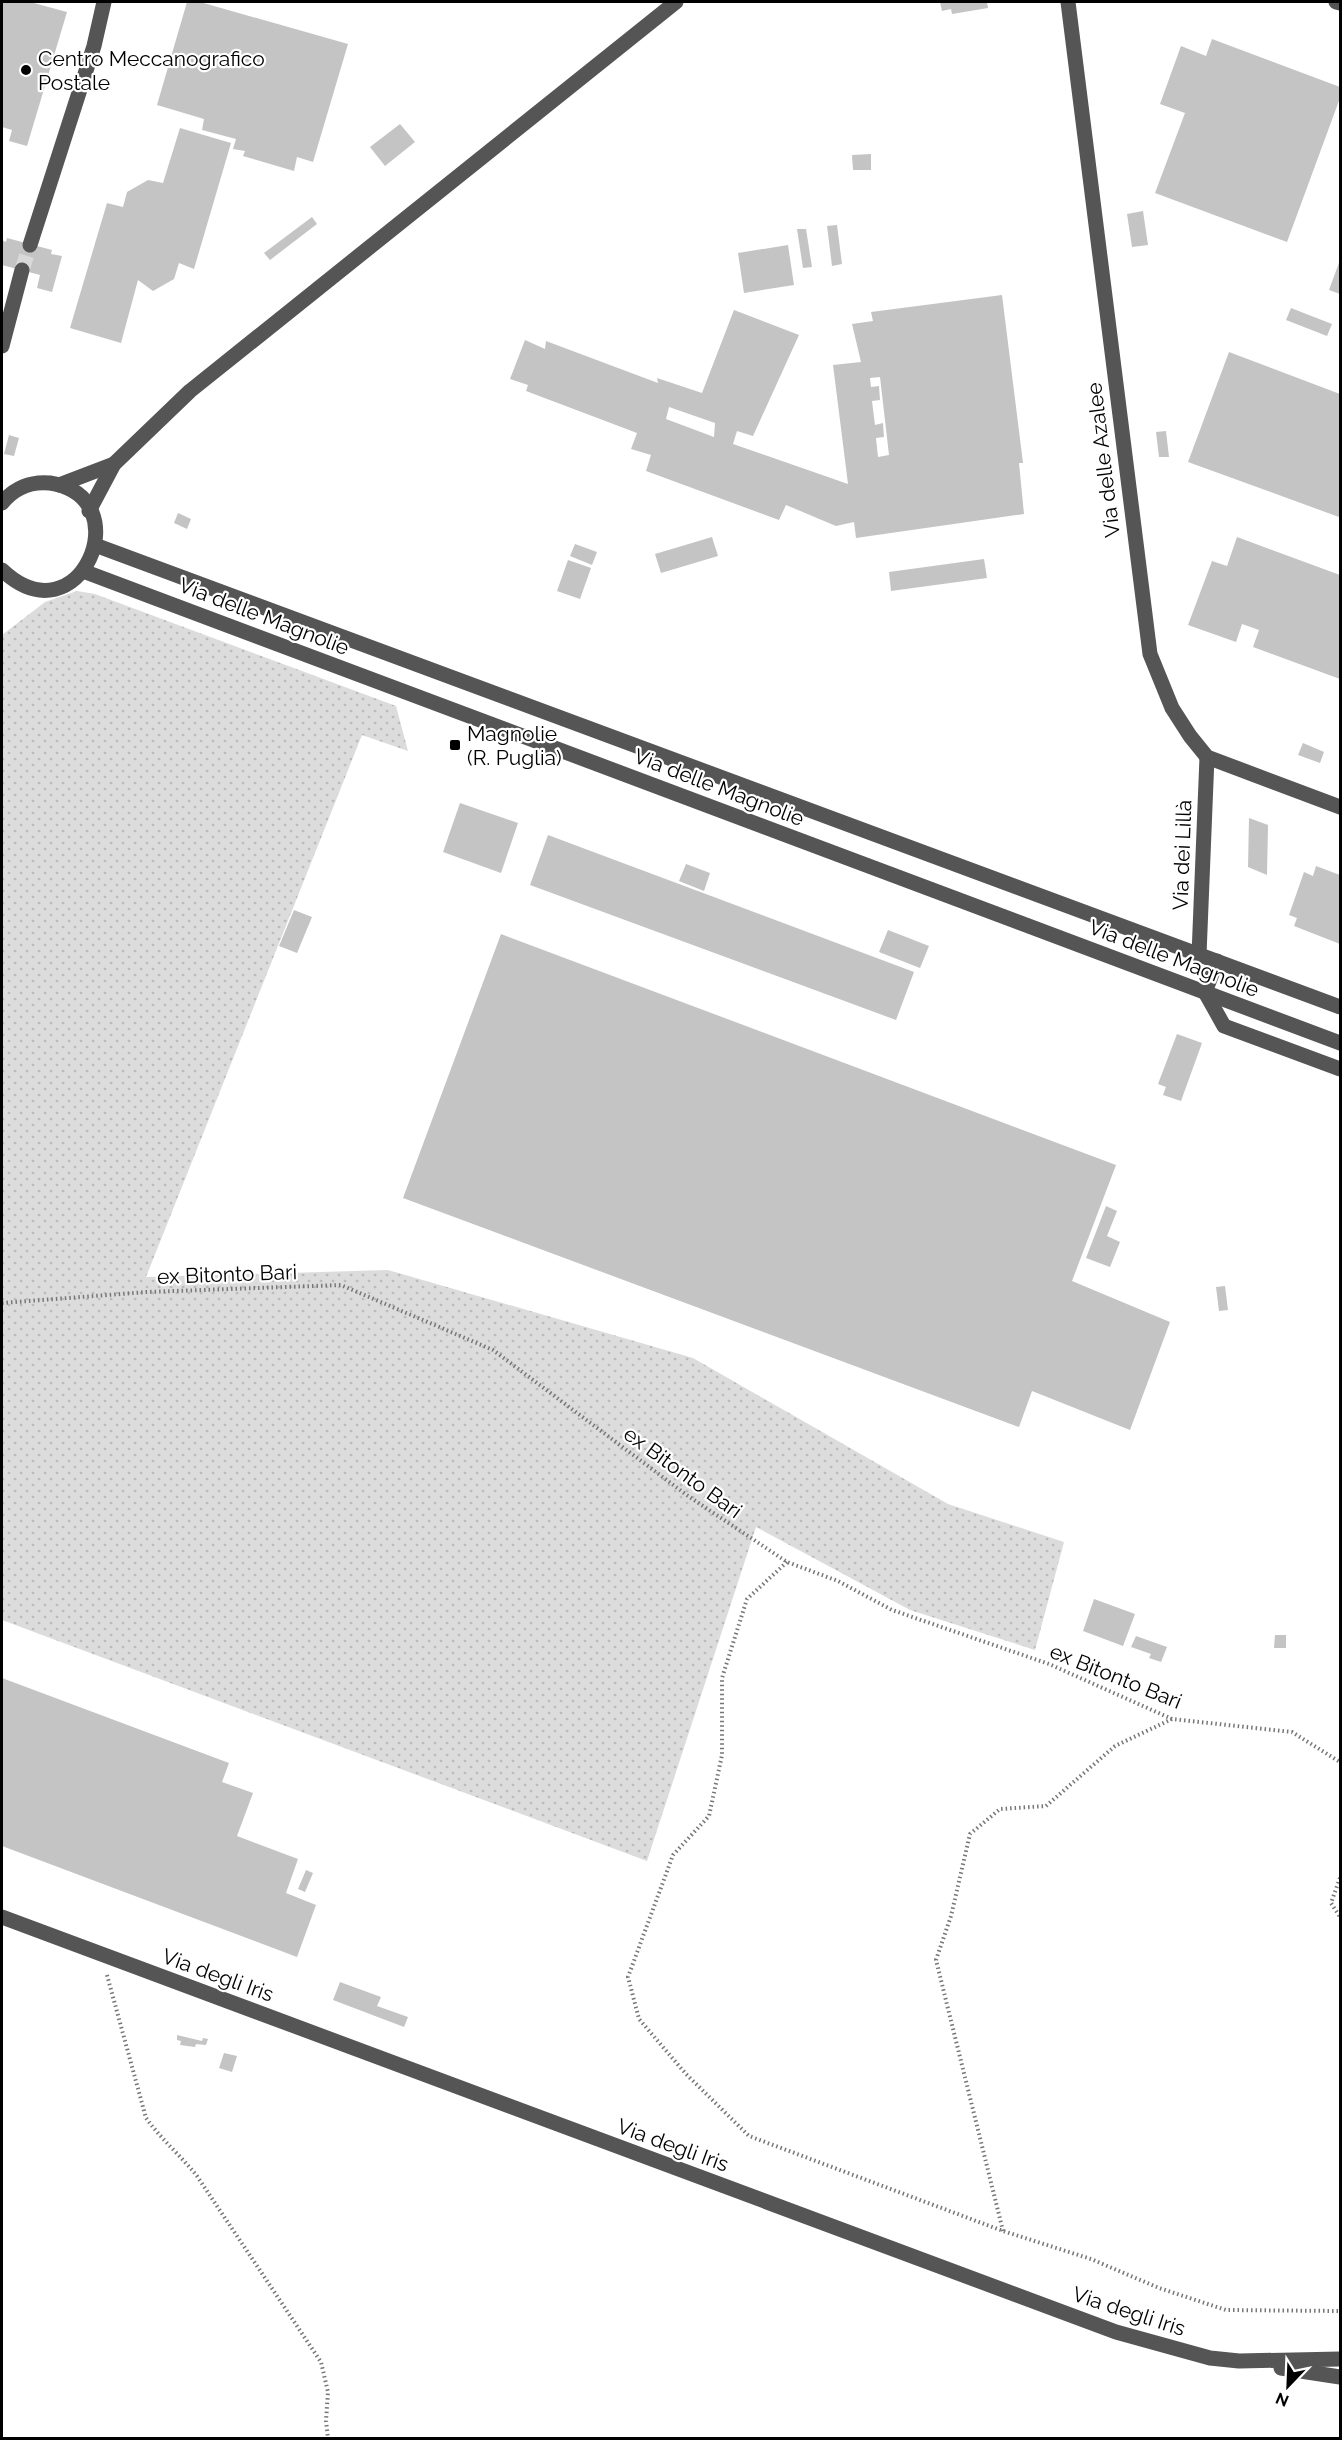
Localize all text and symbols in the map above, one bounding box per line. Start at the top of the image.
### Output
place label: Centro Meccanografico Postale [38,46,265,95]
marker: Centro Meccanografico Postale [19,63,33,77]
street label: Via delle Azalee [1081,381,1125,539]
street label: Via delle Magnolie [175,572,353,660]
place label: Magnolie (R. Puglia) [467,721,562,770]
marker: Magnolie (R. Puglia) [448,738,462,752]
street label: Via delle Magnolie [630,743,808,831]
street label: Via dei Lillà [1168,799,1196,911]
street label: Via delle Magnolie [1085,914,1263,1002]
street label: ex Bitonto Bari [157,1259,297,1289]
street label: ex Bitonto Bari [619,1421,747,1523]
street label: ex Bitonto Bari [1046,1638,1186,1714]
street label: Via degli Iris [159,1943,277,2007]
street label: Via degli Iris [614,2113,732,2177]
street label: Via degli Iris [1070,2281,1188,2341]
north arrow [1258,2356,1318,2416]
text: N [1273,2388,1292,2410]

